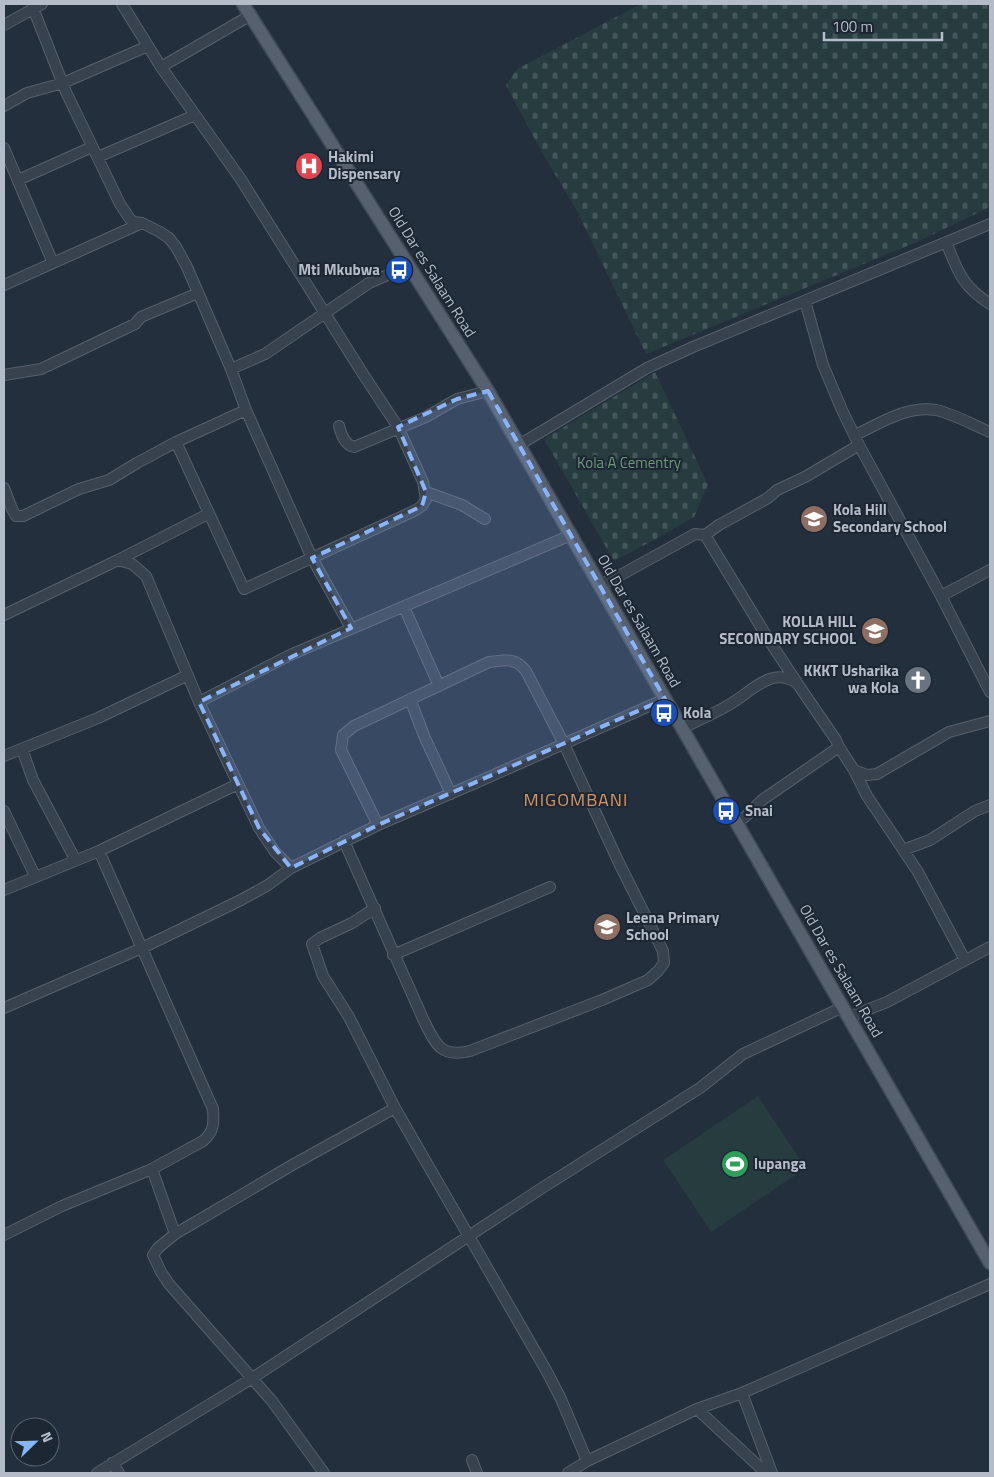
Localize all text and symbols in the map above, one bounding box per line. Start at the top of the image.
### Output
scale bar [824,10,942,42]
text: 100 m [832,15,873,38]
place label: Hakimi Dispensary [328,145,401,185]
hospital icon: Hakimi Dispensary [294,151,324,181]
street label: Old Dar es Salaam Road [383,202,482,342]
bus stop icon: Mti Mkubwa [384,255,414,285]
place label: Mti Mkubwa [298,258,380,281]
park label: Kola A Cementry [577,451,681,474]
place label: Kola Hill Secondary School [833,498,947,538]
school or university icon: Kola Hill Secondary School [799,504,829,534]
street label: Old Dar es Salaam Road [592,550,687,692]
place label: KOLLA HILL SECONDARY SCHOOL [719,610,856,650]
school or university icon: KOLLA HILL SECONDARY SCHOOL [860,616,890,646]
place label: KKKT Usharika wa Kola [804,659,899,699]
church icon: KKKT Usharika wa Kola [903,665,933,695]
bus stop icon: Kola [649,698,679,728]
place label: Kola [683,701,712,724]
district label: MIGOMBANI [524,786,628,813]
bus stop icon: Snai [711,796,741,826]
place label: Snai [745,799,773,822]
street label: Old Dar es Salaam Road [794,900,889,1042]
place label: Leena Primary School [626,906,720,946]
school or university icon: Leena Primary School [592,912,622,942]
sports icon: lupanga [720,1149,750,1179]
place label: lupanga [754,1152,806,1175]
north arrow [10,1417,60,1467]
text: N [36,1428,59,1445]

